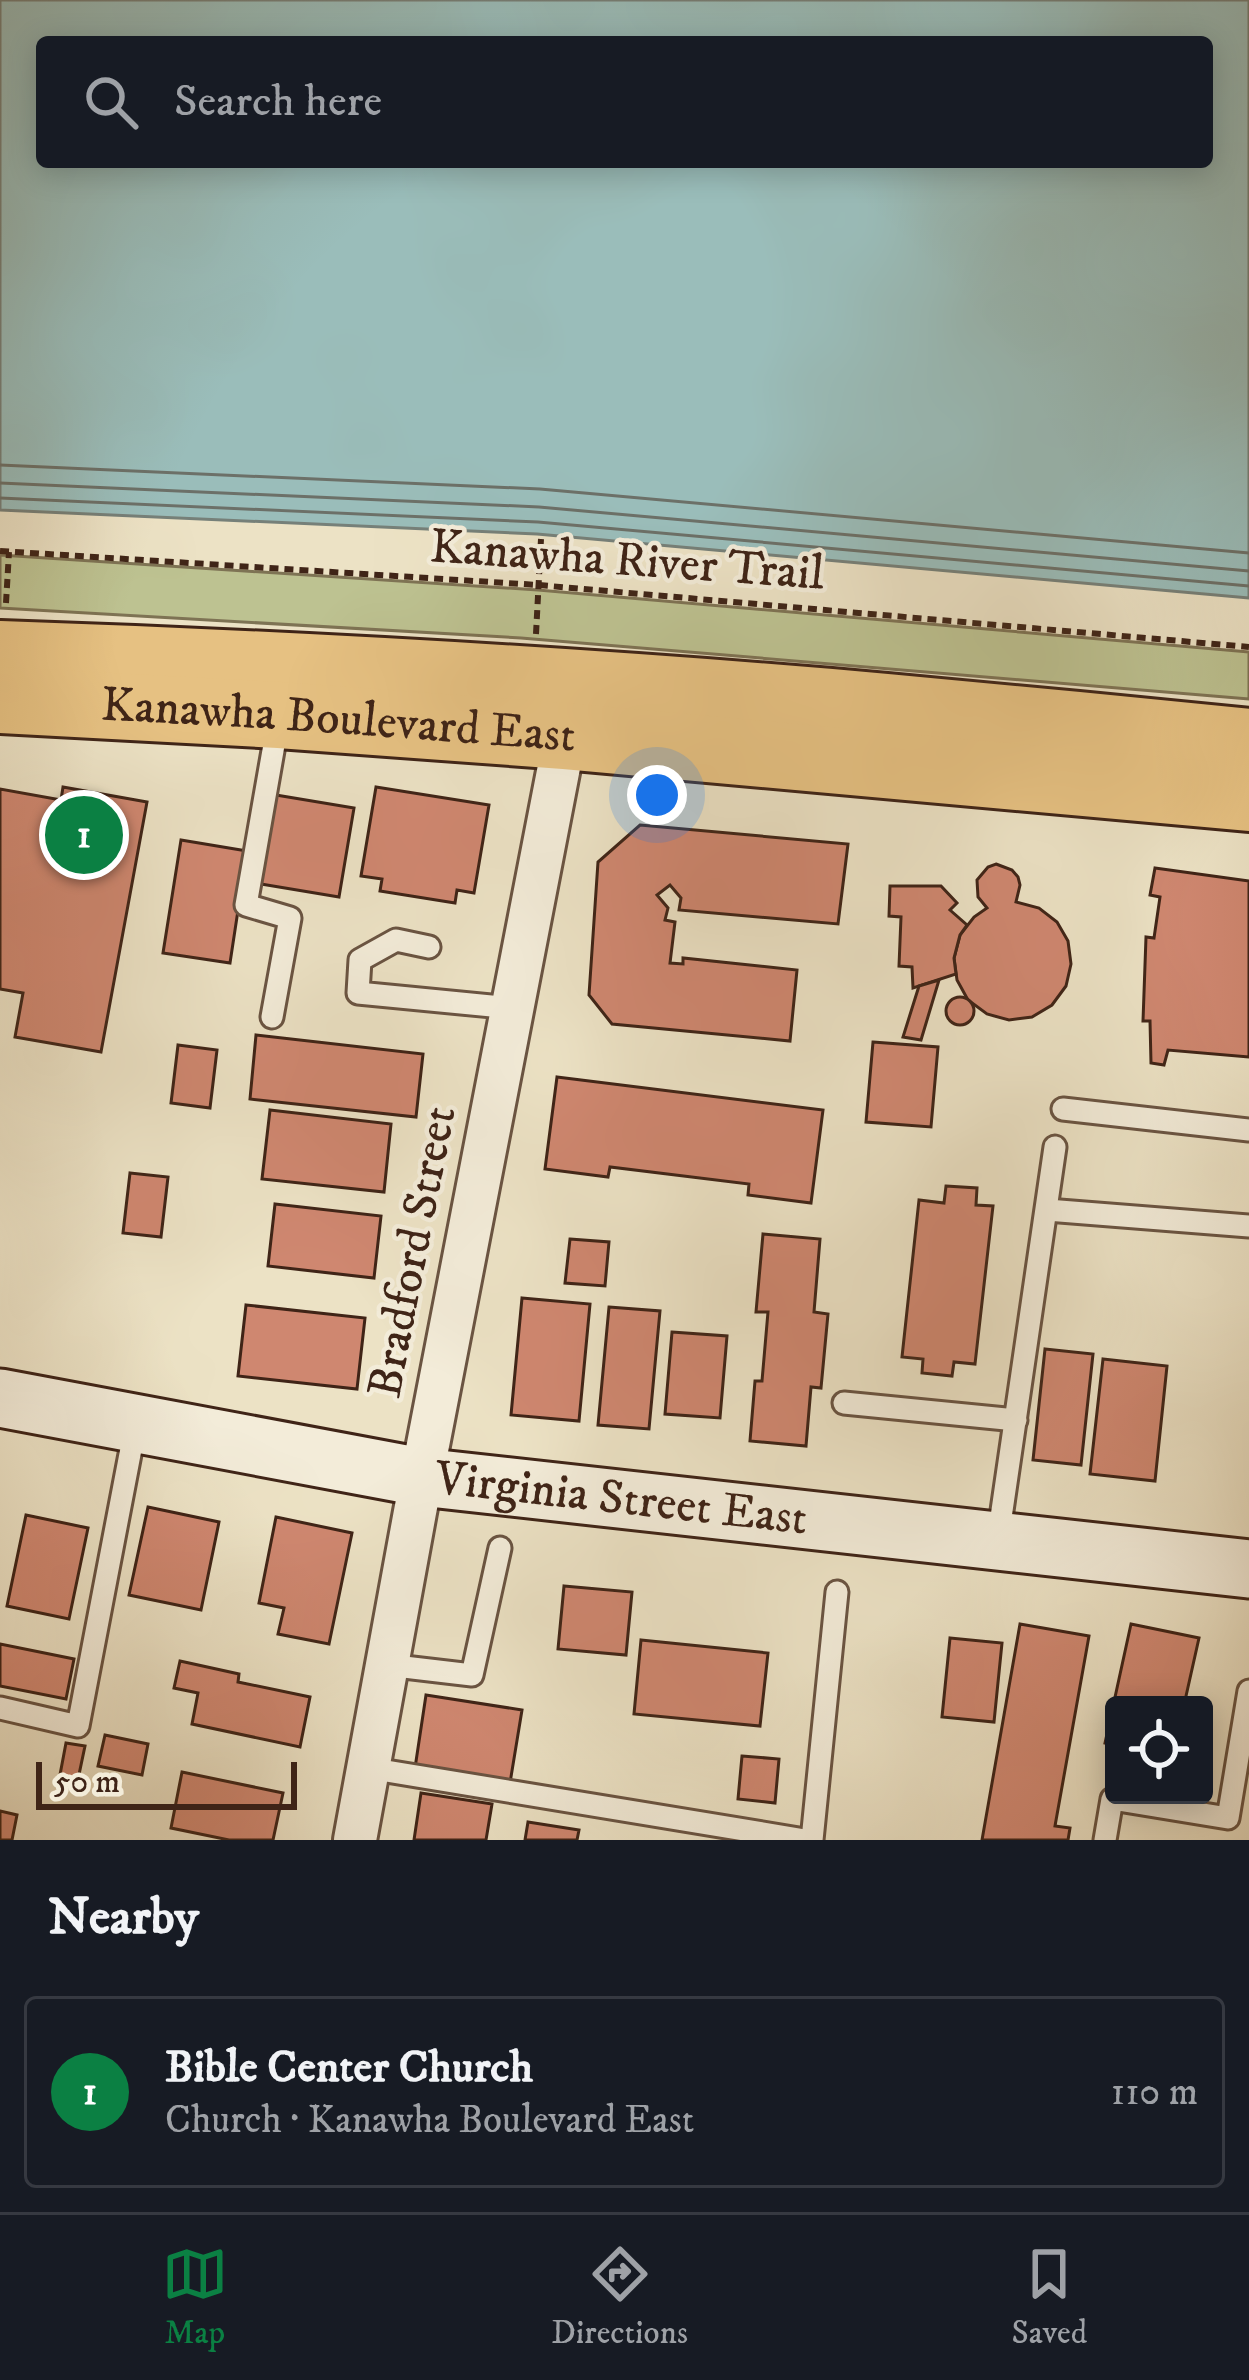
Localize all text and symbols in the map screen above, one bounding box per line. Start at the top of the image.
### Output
search box [36,36,1213,168]
icon: search [78,69,144,135]
text: Search here [174,74,382,130]
street label: Kanawha River Trail [428,517,827,605]
street label: Kanawha Boulevard East [99,675,578,767]
your location [627,765,687,825]
pin: 1 [45,790,123,880]
street label: Bradford Street [355,1101,471,1403]
street label: Virginia Street East [431,1449,810,1550]
map controls [1105,1696,1213,1804]
button: locate [1105,1696,1213,1804]
scale bar [36,1756,297,1809]
text: 50 m [54,1762,120,1803]
text: Nearby [48,1886,199,1950]
text: Bible Center Church [165,2040,533,2096]
text: 1 [83,2068,97,2117]
text: 110 m [1111,2068,1198,2117]
text: Church · Kanawha Boulevard East [165,2096,694,2145]
tab: Map [162,2241,228,2354]
tab: Directions [551,2241,688,2354]
tab: Saved [1011,2241,1087,2354]

